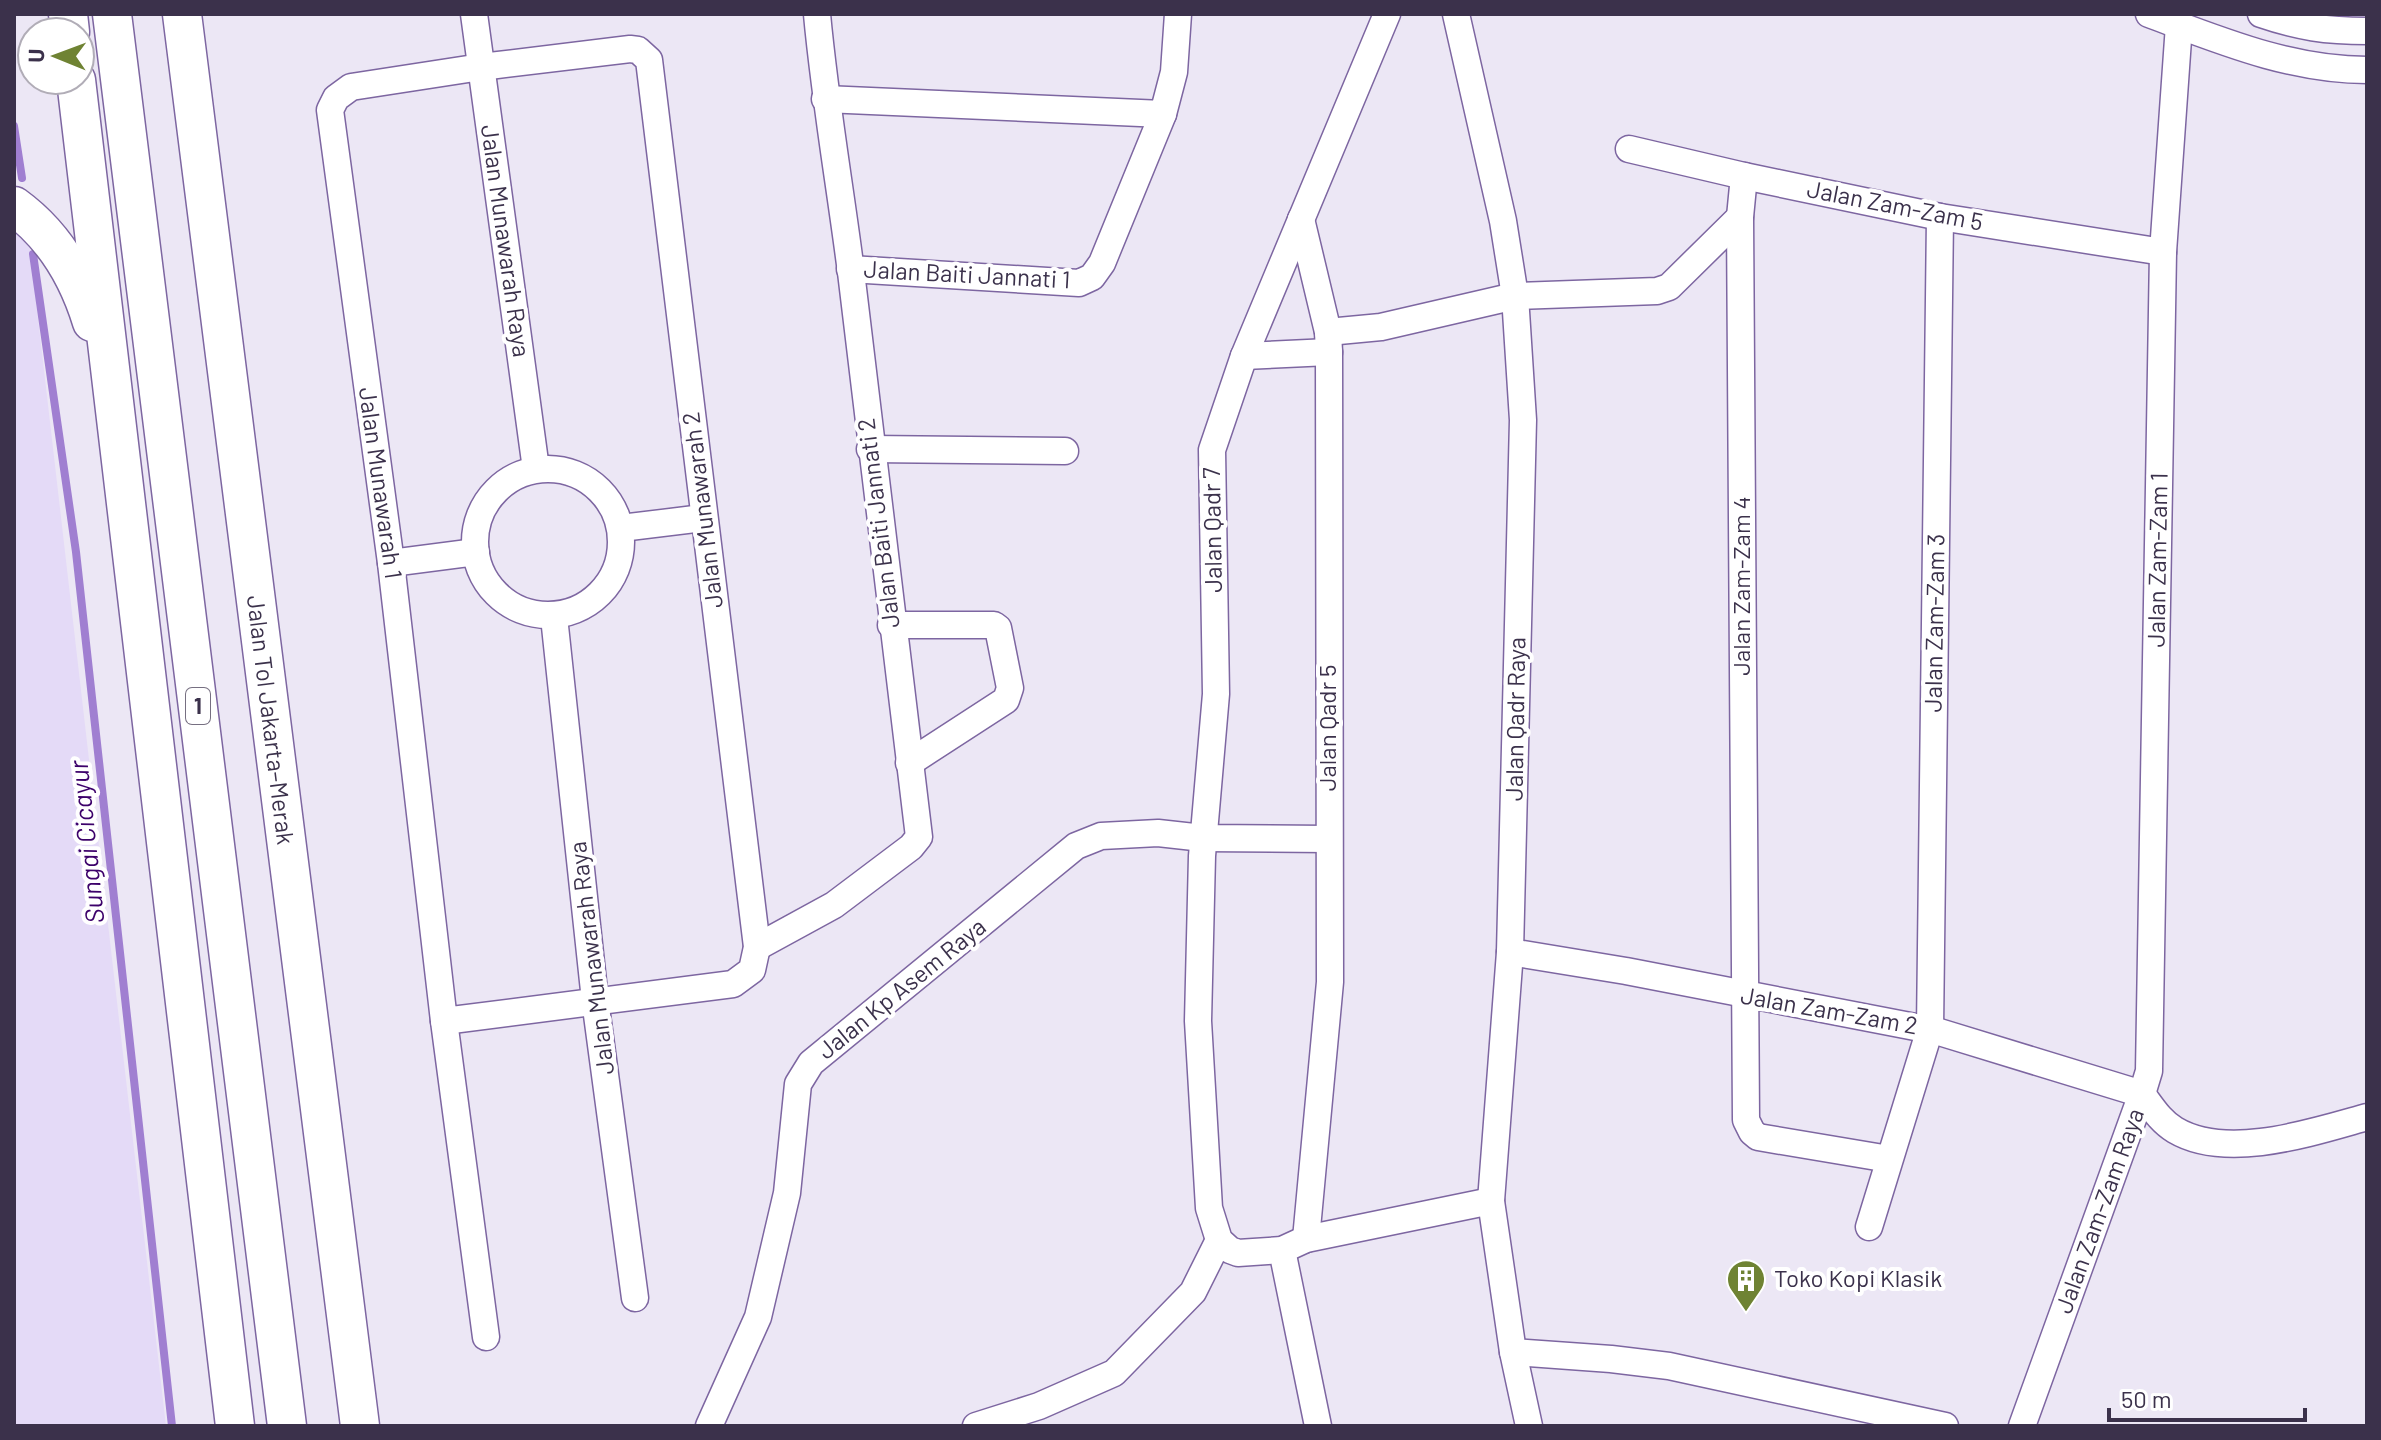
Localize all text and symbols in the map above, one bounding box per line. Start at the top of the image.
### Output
north arrow [16,16,96,96]
text: U [22,48,48,63]
street label: Jalan Munawarah Raya [476,123,537,359]
street label: Jalan Zam-Zam 5 [1805,173,1986,236]
street label: Jalan Baiti Jannati 1 [863,254,1071,293]
street label: Jalan Munawarah 1 [354,385,409,580]
street label: Jalan Munawarah 2 [675,410,728,610]
street label: Jalan Baiti Jannati 2 [850,417,905,630]
street label: Jalan Qadr 7 [1196,467,1227,593]
street label: Jalan Zam-Zam 1 [2140,472,2173,648]
street label: Jalan Zam-Zam 4 [1726,496,1755,676]
street label: Jalan Zam-Zam 3 [1917,533,1950,713]
street label: Jalan Tol Jakarta–Merak [242,593,301,846]
street label: Jalan Qadr Raya [1499,637,1530,801]
street label: Jalan Qadr 5 [1312,665,1341,791]
road number: 1 [186,688,210,724]
water label: Sungai Cicayur [61,758,109,925]
street label: Jalan Munawarah Raya [562,840,619,1076]
street label: Jalan Kp Asem Raya [811,911,991,1064]
street label: Jalan Zam-Zam 2 [1739,980,1920,1039]
street label: Jalan Zam-Zam Raya [2048,1104,2149,1317]
building icon: Toko Kopi Klasik [1725,1258,1767,1313]
place label: Toko Kopi Klasik [1774,1263,1942,1292]
scale bar [2109,1372,2305,1422]
text: 50 m [2121,1384,2172,1413]

